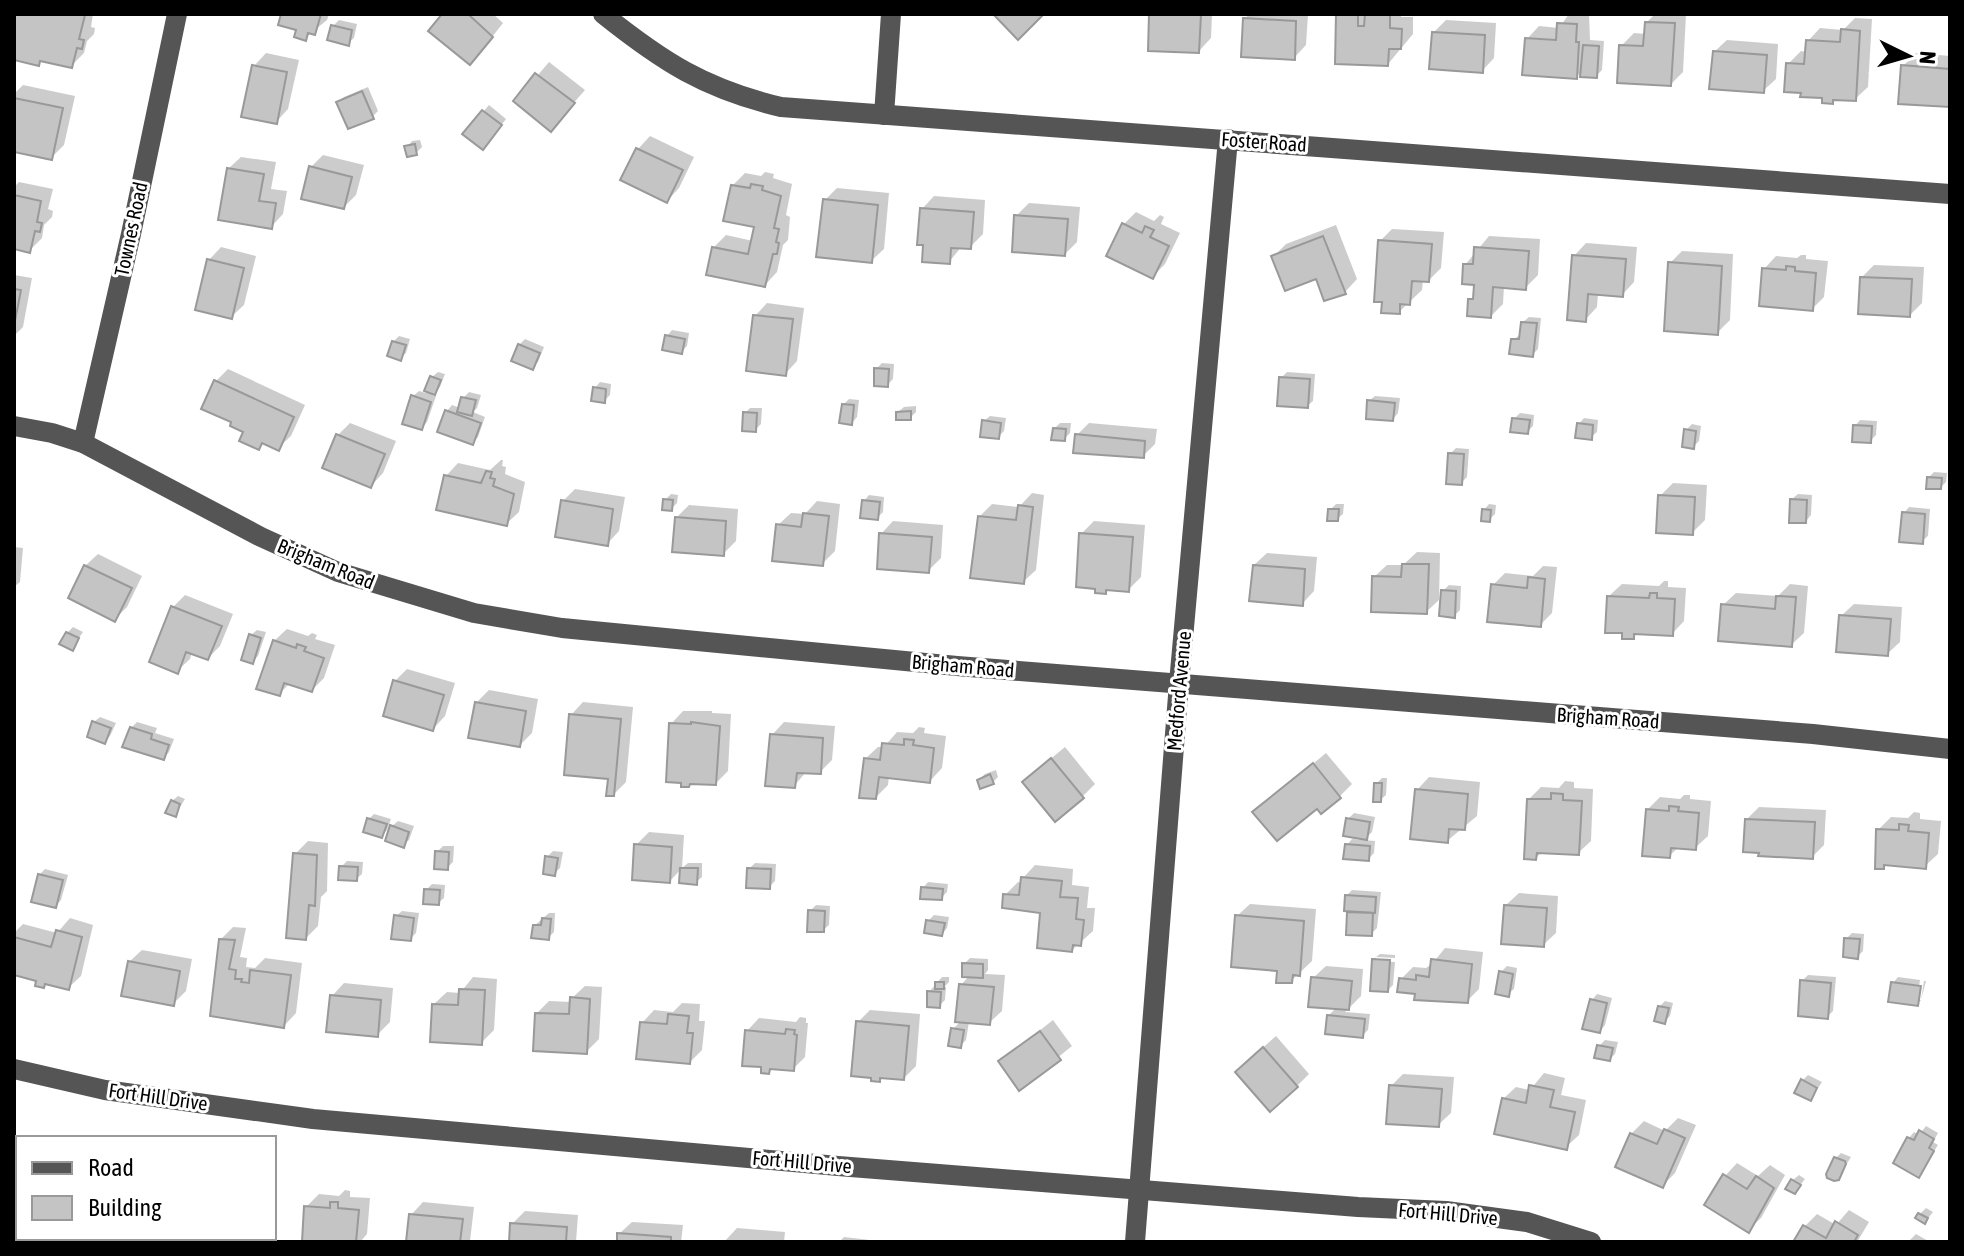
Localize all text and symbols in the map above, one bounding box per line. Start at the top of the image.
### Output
north arrow [1868,16,1948,96]
text: N [1914,50,1941,65]
street label: Foster Road [1221,127,1308,156]
street label: Townes Road [109,180,152,278]
street label: Brigham Road [274,534,378,593]
street label: Medford Avenue [1162,630,1195,752]
street label: Brigham Road [911,650,1015,681]
street label: Brigham Road [1556,702,1660,733]
street label: Fort Hill Drive [107,1078,209,1115]
legend [16,1136,276,1240]
street label: Fort Hill Drive [751,1146,853,1177]
text: Road [88,1154,134,1181]
text: Building [88,1194,162,1221]
street label: Fort Hill Drive [1397,1198,1499,1229]

